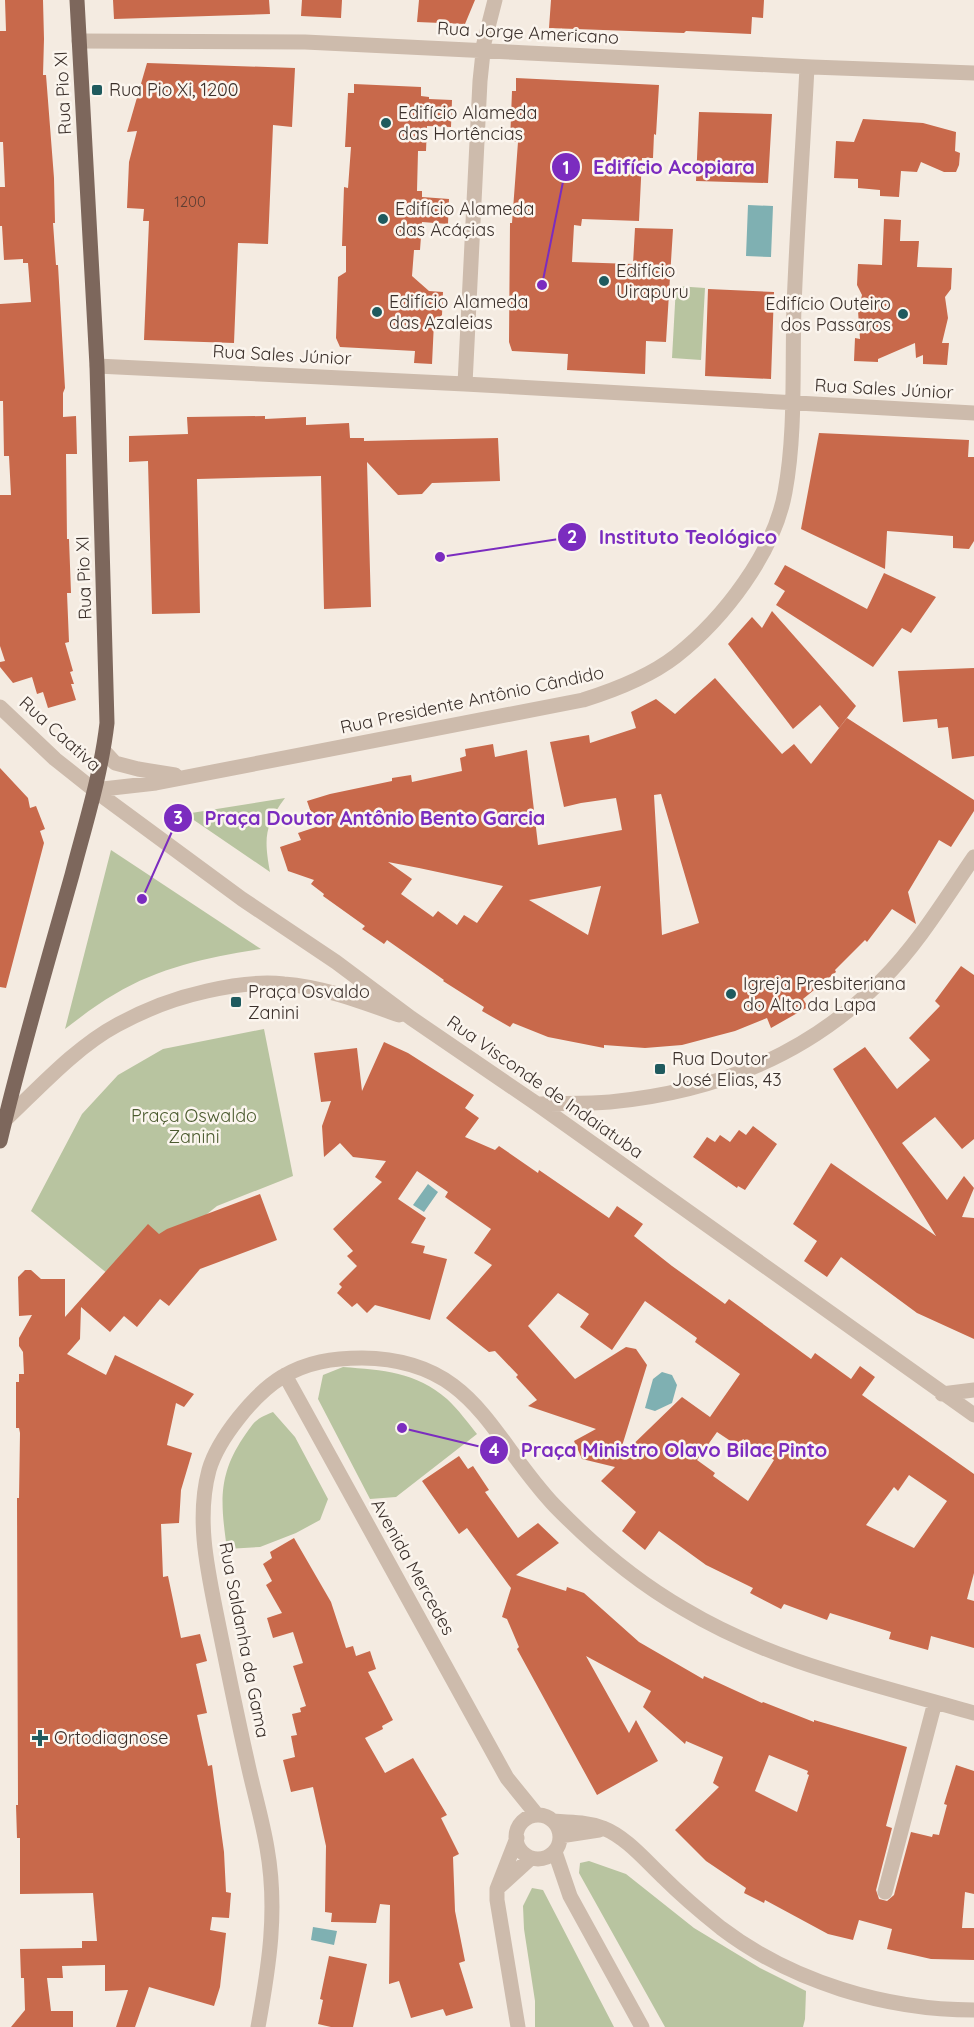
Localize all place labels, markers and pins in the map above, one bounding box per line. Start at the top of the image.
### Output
place label: Rua Pio Xi, 1200 [109,78,239,101]
marker: Rua Pio Xi, 1200 [90,83,104,97]
place label: Edifício Alameda das Hortências [398,101,537,145]
marker: Edifício Alameda das Hortências [379,116,393,130]
callout: Edifício Acopiara [551,148,767,186]
place label: Edifício Alameda das Acáçias [395,197,534,241]
marker: Edifício Alameda das Acáçias [376,212,390,226]
place label: Edifício Uirapuru [616,259,689,303]
marker: Edifício Uirapuru [597,274,611,288]
place label: Edifício Alameda das Azaleias [389,290,528,334]
place label: Edifício Outeiro dos Passaros [765,292,891,336]
marker: Edifício Alameda das Azaleias [370,305,384,319]
marker: Edifício Outeiro dos Passaros [896,307,910,321]
callout: Instituto Teológico [557,518,790,556]
callout: Praça Doutor Antônio Bento Garcia [163,799,558,837]
place label: Igreja Presbiteriana do Alto da Lapa [743,972,906,1016]
place label: Praça Osvaldo Zanini [248,980,370,1024]
marker: Igreja Presbiteriana do Alto da Lapa [724,987,738,1001]
marker: Praça Osvaldo Zanini [229,995,243,1009]
place label: Rua Doutor José Elias, 43 [672,1047,782,1091]
marker: Rua Doutor José Elias, 43 [653,1062,667,1076]
callout: Praça Ministro Olavo Bilac Pinto [479,1431,840,1469]
place label: Ortodiagnose [54,1726,168,1749]
marker: Ortodiagnose [31,1729,49,1747]

